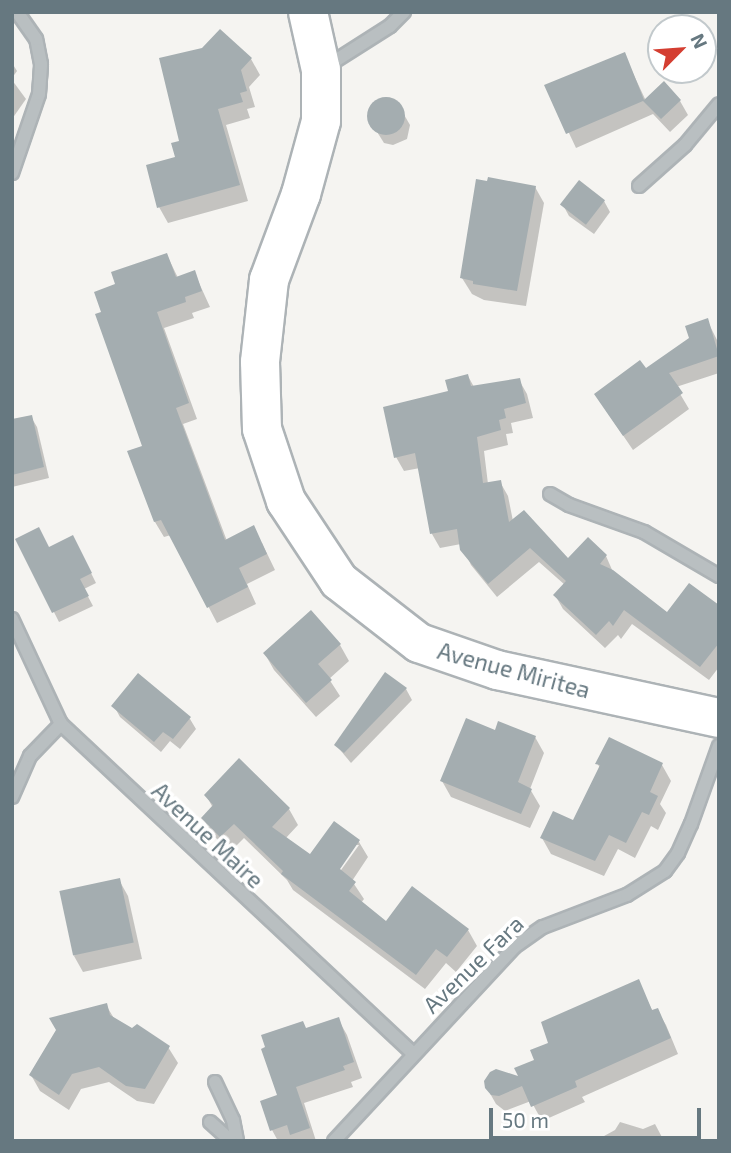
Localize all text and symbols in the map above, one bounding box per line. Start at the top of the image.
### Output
north arrow [647,14,717,84]
text: N [686,30,713,52]
street label: Avenue Miritea [435,636,593,704]
street label: Avenue Maire [147,776,269,894]
street label: Avenue Fara [417,909,529,1019]
scale bar [493,1094,705,1138]
text: 50 m [502,1107,549,1132]

